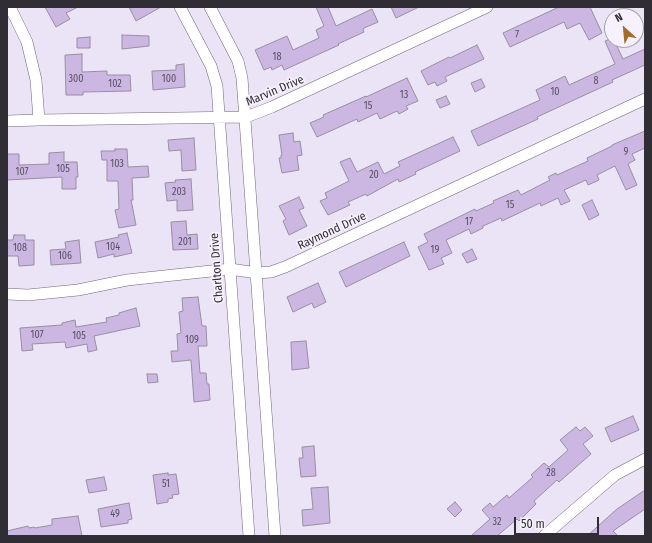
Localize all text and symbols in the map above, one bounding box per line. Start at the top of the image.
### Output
north arrow [604,8,644,48]
text: N [613,10,625,25]
house number: 7 [515,29,519,41]
house number: 18 [273,51,281,63]
street label: Marvin Drive [244,72,306,110]
house number: 300 [69,73,83,85]
house number: 100 [162,73,176,85]
house number: 8 [594,75,598,87]
house number: 102 [108,78,122,90]
house number: 10 [550,86,560,98]
house number: 13 [400,89,408,101]
house number: 15 [364,100,372,112]
house number: 9 [624,146,628,158]
house number: 103 [110,158,124,170]
house number: 105 [56,163,70,175]
house number: 107 [16,166,28,178]
house number: 20 [369,169,379,181]
house number: 203 [172,186,186,198]
house number: 15 [506,199,514,211]
street label: Raymond Drive [295,209,369,253]
house number: 17 [465,216,473,228]
street label: Charlton Drive [207,233,227,303]
house number: 201 [178,236,192,248]
house number: 104 [106,241,120,253]
house number: 108 [13,242,27,254]
house number: 19 [431,244,439,256]
house number: 106 [58,250,72,262]
house number: 107 [31,329,43,341]
house number: 105 [72,330,86,342]
house number: 109 [185,334,199,346]
house number: 28 [546,467,556,479]
house number: 51 [162,478,170,490]
house number: 49 [110,508,120,520]
scale bar [516,509,601,535]
house number: 32 [493,516,501,528]
text: 50 m [521,517,545,531]

